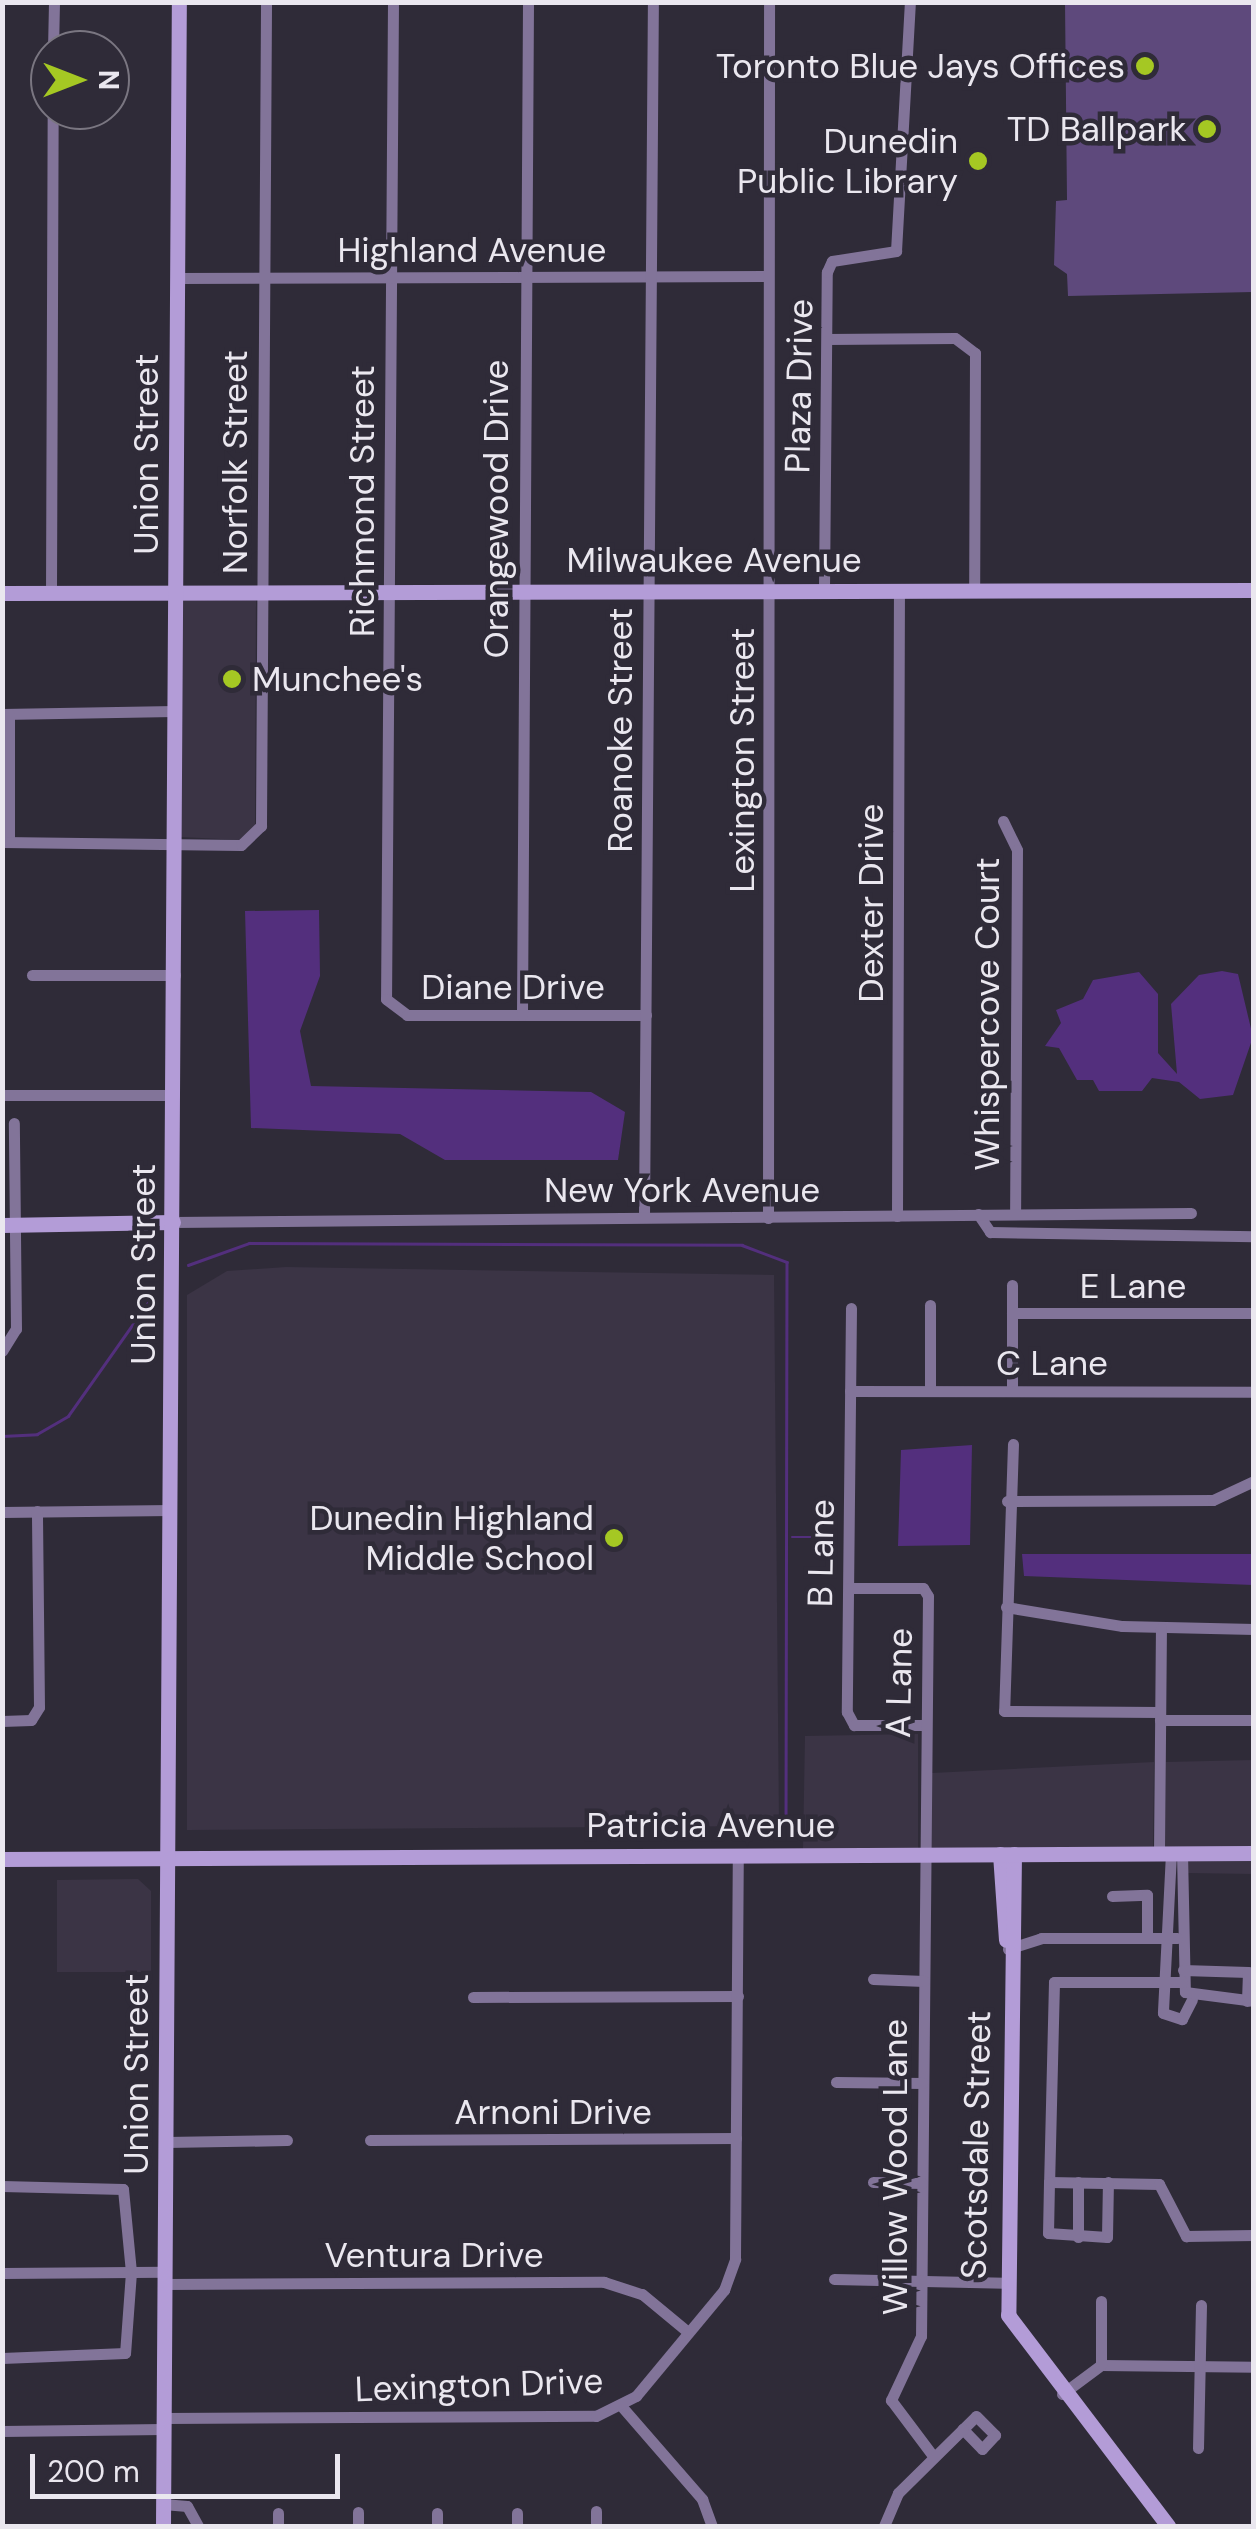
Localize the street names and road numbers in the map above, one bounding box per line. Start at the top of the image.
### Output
street label: Highland Avenue [337,229,607,271]
street label: Plaza Drive [776,298,822,474]
street label: Norfolk Street [214,350,256,574]
street label: Union Street [125,354,167,554]
street label: Orangewood Drive [475,360,517,658]
street label: Richmond Street [341,365,383,637]
street label: Milwaukee Avenue [566,539,862,581]
street label: Roanoke Street [599,607,641,853]
street label: Lexington Street [721,628,763,892]
street label: Dexter Drive [850,804,892,1002]
street label: Whispercove Court [966,857,1008,1171]
street label: Diane Drive [421,966,605,1008]
street label: Union Street [122,1164,164,1364]
street label: New York Avenue [544,1169,820,1211]
street label: E Lane [1080,1265,1186,1307]
street label: C Lane [996,1342,1108,1384]
street label: B Lane [799,1499,843,1607]
street label: A Lane [877,1628,921,1738]
street label: Patricia Avenue [587,1804,835,1846]
street label: Union Street [115,1974,157,2174]
street label: Scotsdale Street [953,2010,999,2280]
street label: Willow Wood Lane [874,2019,916,2315]
street label: Arnoni Drive [454,2091,652,2133]
street label: Ventura Drive [324,2234,544,2276]
street label: Lexington Drive [354,2360,604,2410]

